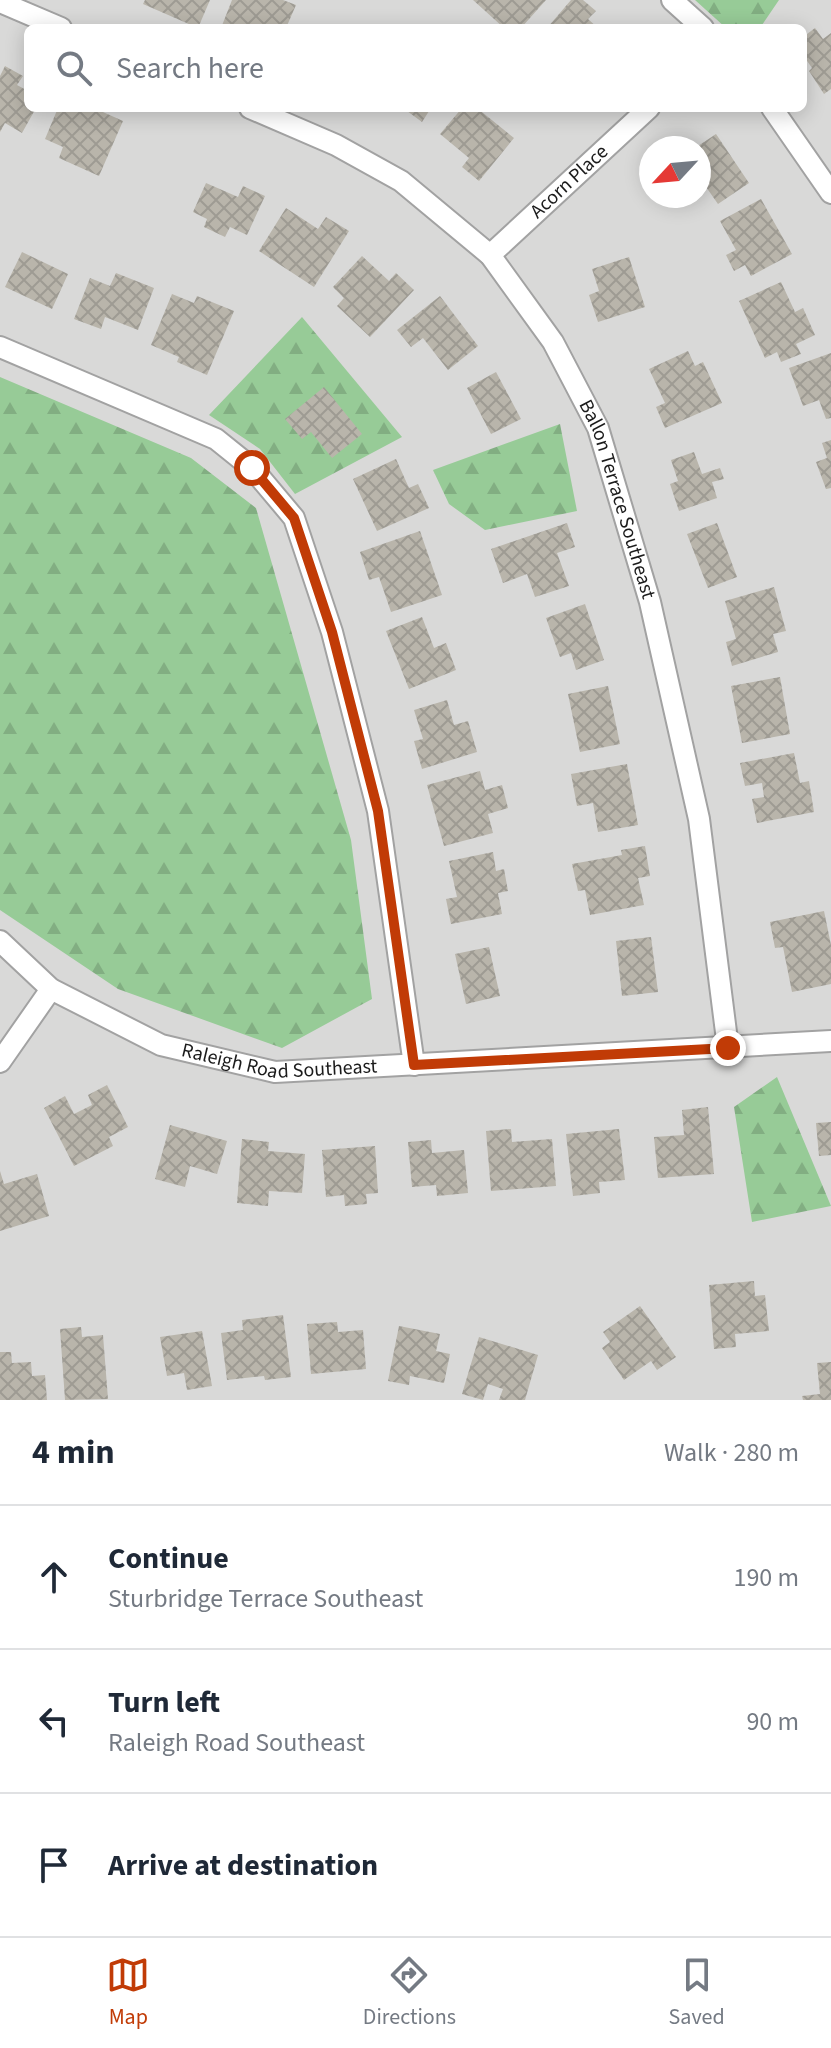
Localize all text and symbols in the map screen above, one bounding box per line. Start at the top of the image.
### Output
search box [24,24,807,112]
icon: search [52,46,96,90]
text: Search here [116,47,264,90]
north arrow [639,136,711,208]
street label: Acorn Place [524,138,615,225]
street label: Ballon Terrace Southeast [572,395,662,603]
route start [234,450,270,486]
route end [710,1030,746,1066]
street label: Raleigh Road Southeast [179,1036,378,1086]
text: 4 min [32,1428,115,1477]
text: Walk · 280 m [664,1434,799,1471]
text: Continue [108,1537,229,1580]
icon: ahead [32,1555,76,1599]
text: 190 m [733,1559,799,1596]
text: Sturbridge Terrace Southeast [108,1580,423,1617]
text: Turn left [108,1681,220,1724]
icon: left [32,1699,76,1743]
text: 90 m [746,1703,799,1740]
text: Raleigh Road Southeast [108,1724,365,1761]
icon: arrive [32,1843,76,1887]
text: Arrive at destination [108,1844,378,1887]
tab: Map [106,1953,150,2033]
tab: Directions [363,1953,456,2033]
tab: Saved [669,1953,725,2033]

